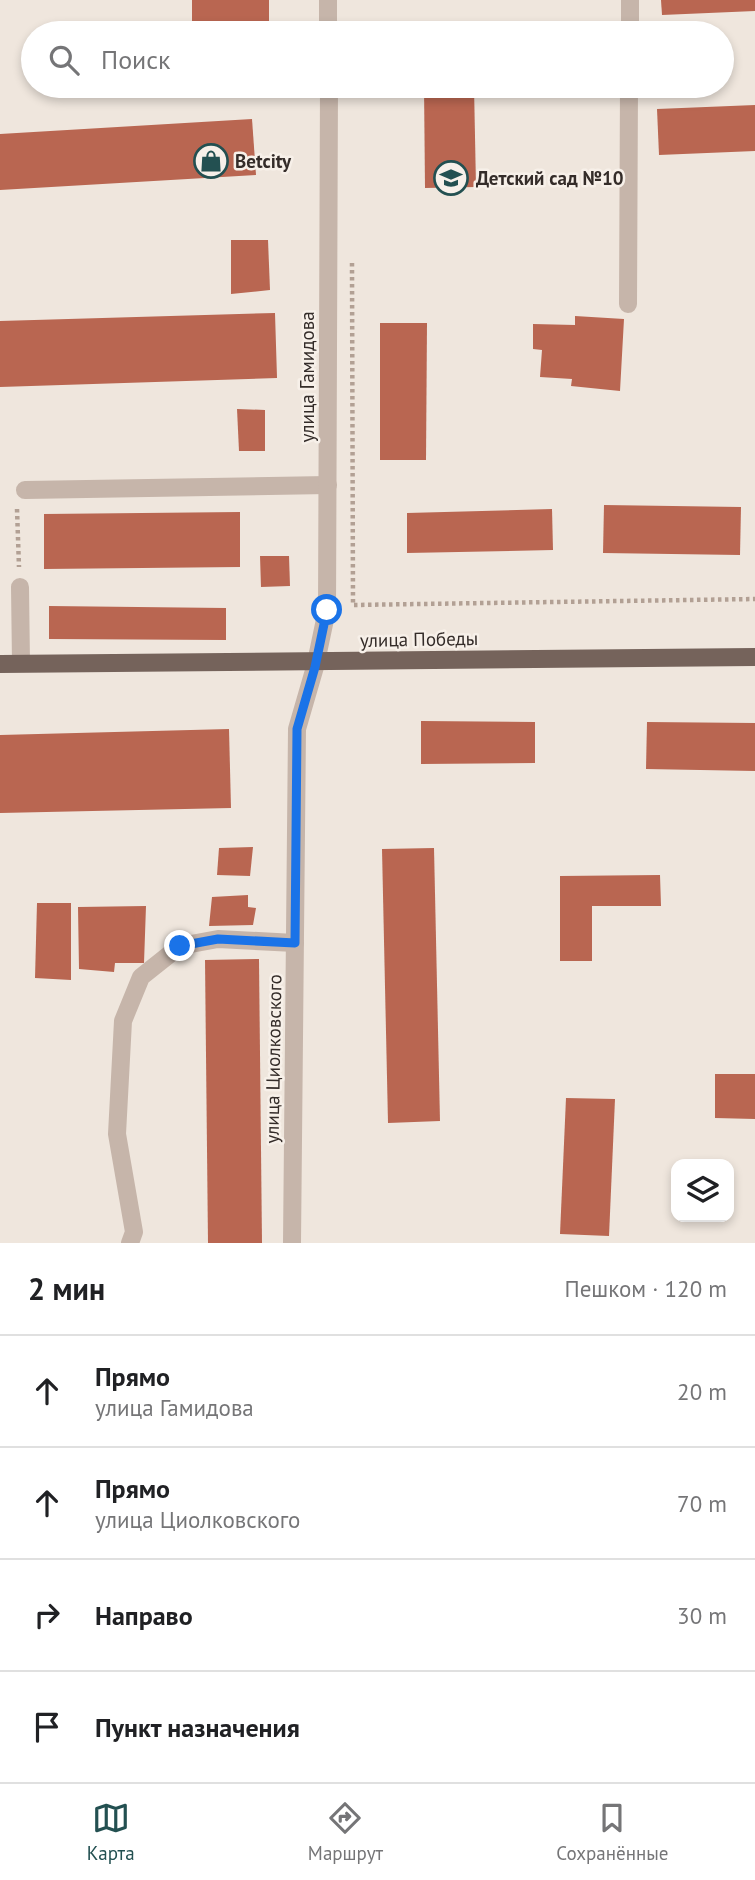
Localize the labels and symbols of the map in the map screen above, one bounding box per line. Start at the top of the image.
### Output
shop icon: Betcity [192,142,230,180]
place label: Betcity [235,149,292,173]
school or university icon: Детский сад №10 [432,159,470,197]
place label: Детский сад №10 [476,166,624,190]
street label: улица Гамидова [295,311,319,443]
route start [311,594,342,625]
street label: улица Победы [360,626,478,652]
route end [164,930,195,961]
street label: улица Циолковского [260,974,286,1144]

